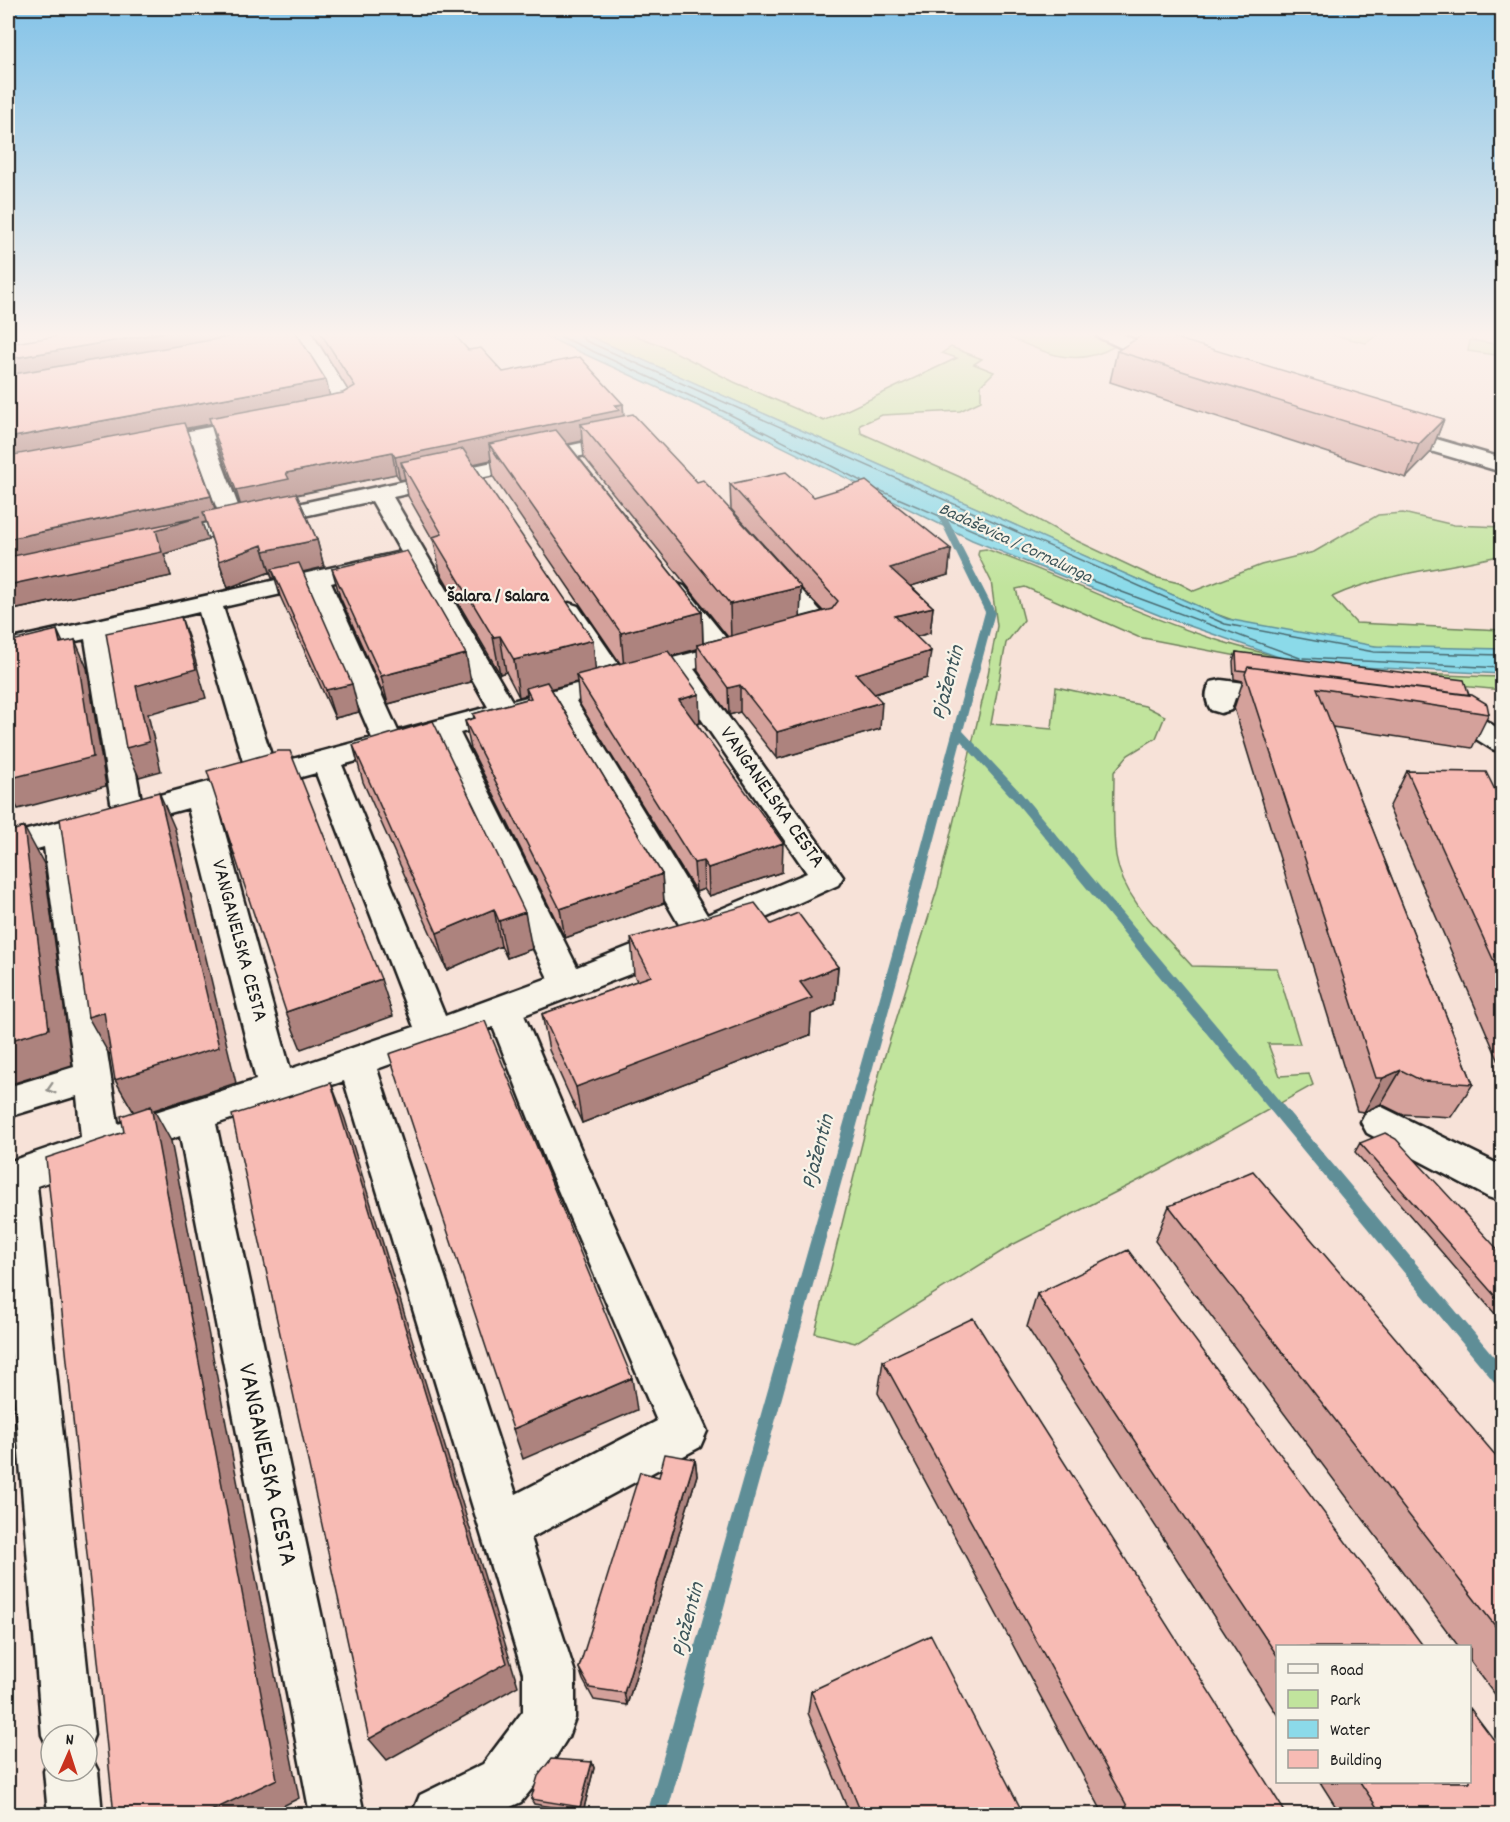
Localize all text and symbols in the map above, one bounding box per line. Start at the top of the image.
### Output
water label: Badaševica / Cornalunga [934,498,1097,591]
district label: Šalara / Salara [447,585,549,610]
water label: Pjažentin [924,642,974,724]
street label: VANGANELSKA CESTA [711,721,831,875]
street label: VANGANELSKA CESTA [202,857,274,1025]
one-way arrow [46,1082,57,1094]
water label: Pjažentin [794,1111,844,1193]
street label: VANGANELSKA CESTA [226,1360,306,1570]
water label: Pjažentin [664,1579,714,1661]
legend [1276,1645,1471,1783]
text: Road [1330,1659,1364,1684]
text: Park [1330,1689,1361,1714]
text: Water [1330,1719,1370,1744]
north arrow [39,1723,99,1783]
text: N [65,1729,74,1752]
text: Building [1330,1749,1382,1774]

